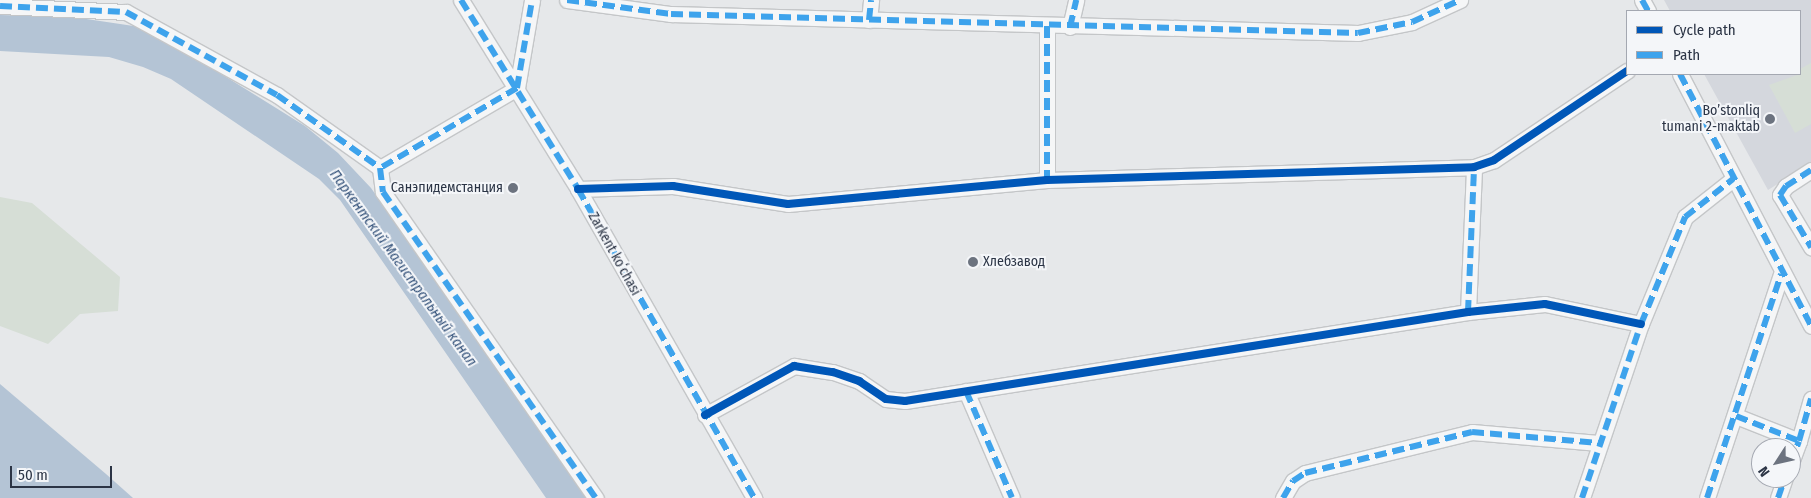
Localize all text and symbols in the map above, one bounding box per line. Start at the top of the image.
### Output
legend [1626,10,1801,75]
text: Cycle path [1673,21,1736,39]
text: Path [1673,46,1700,64]
place label: Bo’stonliq tumani 2-maktab [1662,103,1760,136]
marker: Bo’stonliq tumani 2-maktab [1764,113,1776,125]
water label: Паркентский Магистральный канал [325,166,481,370]
place label: Санэпидемстанция [391,180,503,196]
marker: Санэпидемстанция [507,182,519,194]
street label: Zarkent koʻchasi [584,209,644,299]
place label: Хлебзавод [983,254,1045,270]
marker: Хлебзавод [967,256,979,268]
north arrow [1751,438,1801,488]
scale bar [12,456,115,488]
text: N [1755,463,1773,480]
text: 50 m [18,466,48,484]

